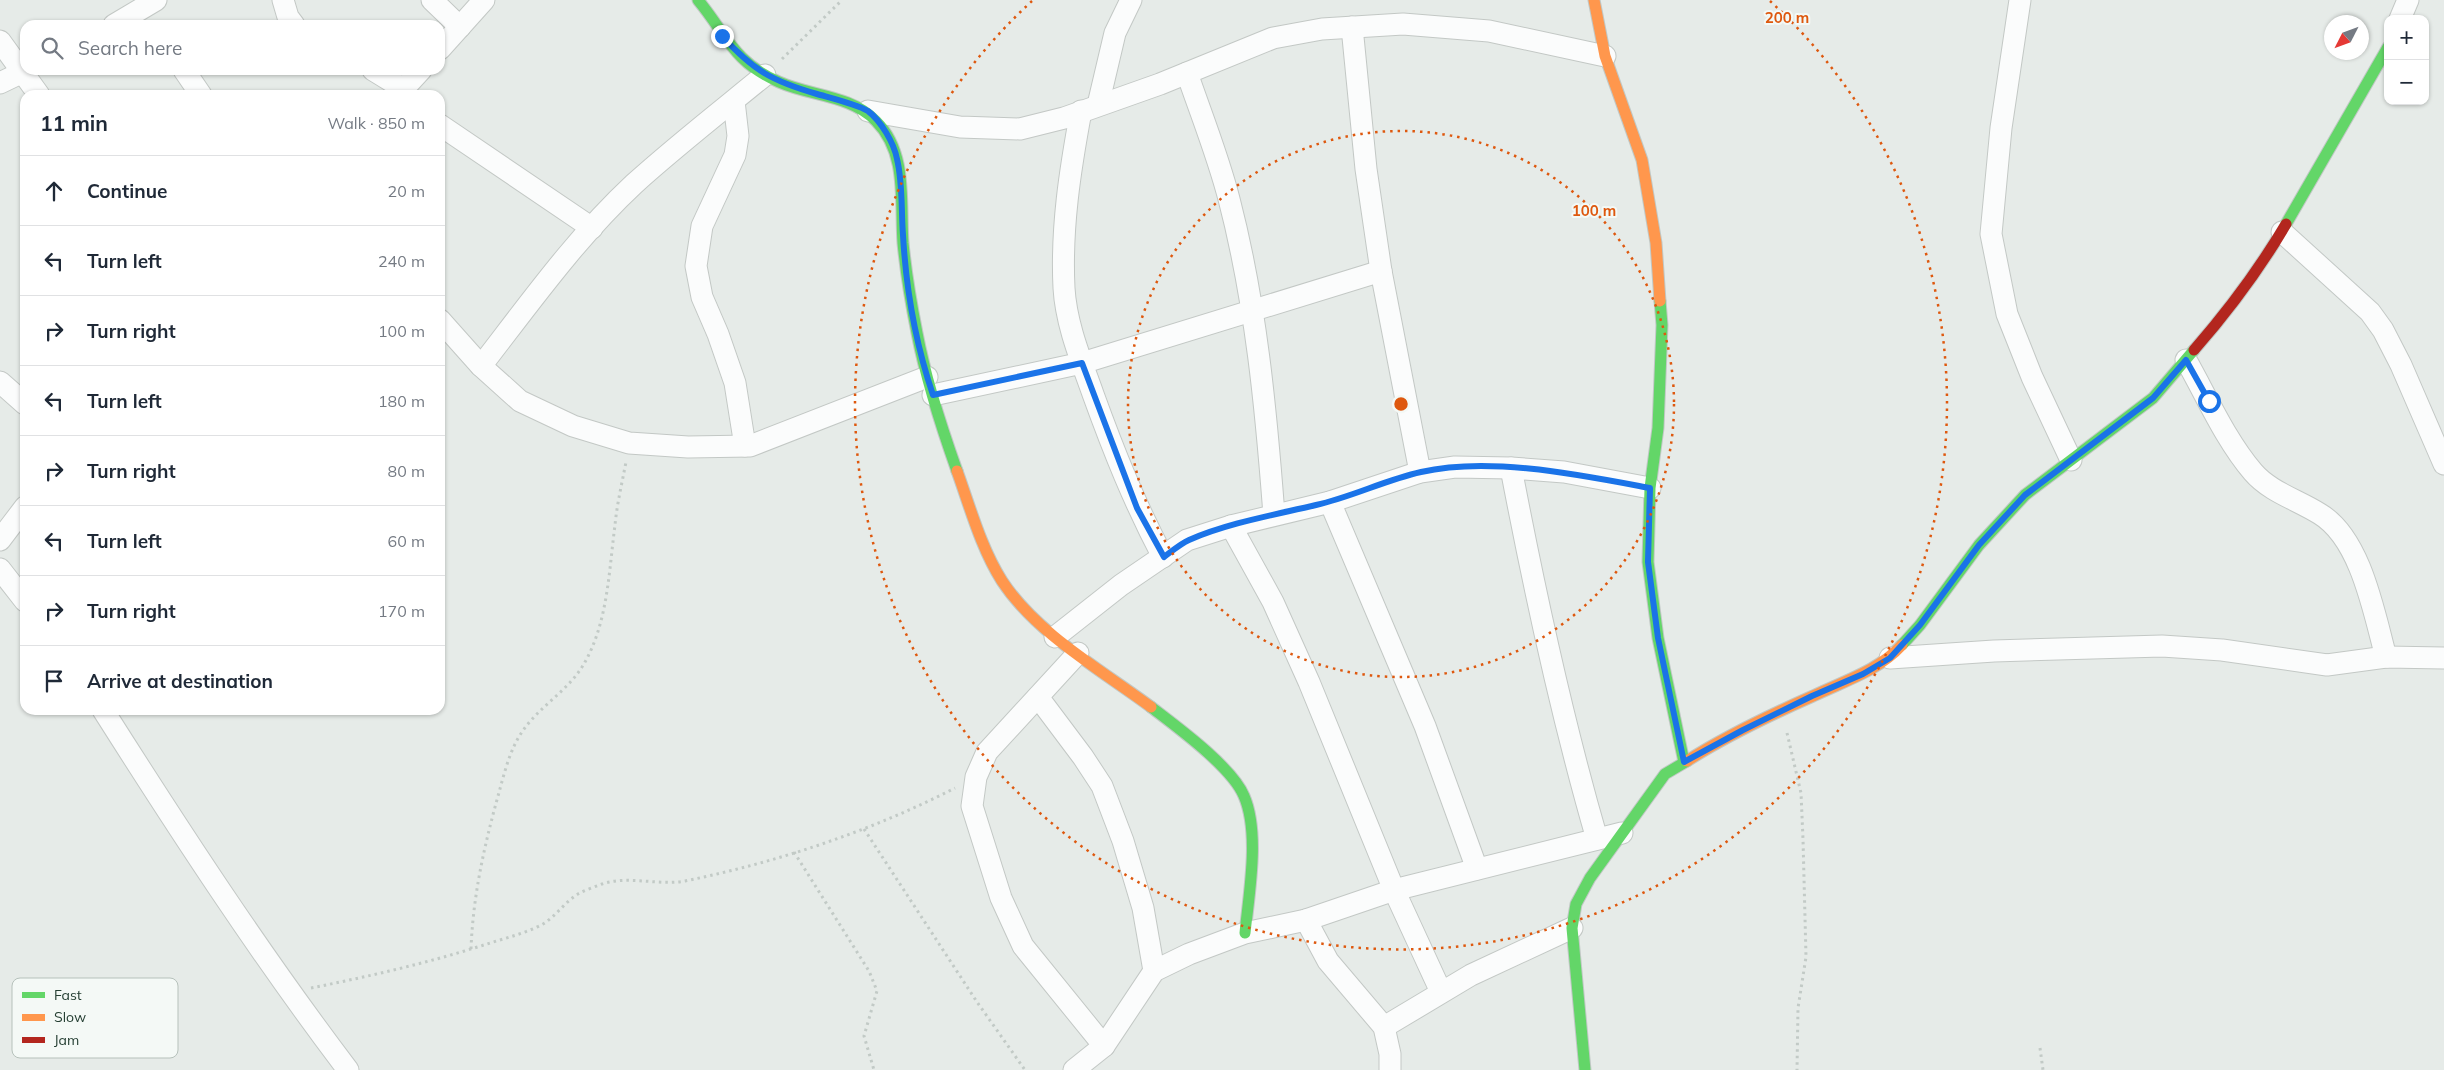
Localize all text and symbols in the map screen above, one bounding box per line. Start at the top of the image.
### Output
text: 200 m [1765,8,1809,27]
north arrow [2324,15,2369,60]
map controls [2384,15,2429,105]
button: + [2384,15,2429,60]
search box [20,20,445,75]
route end [711,25,734,48]
icon: search [38,34,66,62]
text: Search here [78,36,182,60]
button: − [2384,60,2429,105]
text: 11 min [40,110,108,136]
text: Walk · 850 m [327,113,425,133]
icon: ahead [40,177,68,205]
text: Continue [87,179,167,203]
text: 20 m [388,181,425,201]
text: 100 m [1572,201,1616,220]
icon: left [40,247,68,275]
text: Turn left [87,249,162,273]
text: 240 m [378,251,425,271]
icon: right [40,317,68,345]
text: Turn right [87,319,176,343]
text: 100 m [378,321,425,341]
icon: left [40,387,68,415]
text: Turn left [87,389,162,413]
route start [2198,390,2221,413]
text: 180 m [378,391,425,411]
centre of rings [1392,395,1410,413]
icon: right [40,457,68,485]
text: Turn right [87,459,176,483]
text: 80 m [388,461,425,481]
icon: left [40,527,68,555]
text: Turn left [87,529,162,553]
text: 60 m [388,531,425,551]
icon: right [40,597,68,625]
text: Turn right [87,599,176,623]
text: 170 m [378,601,425,621]
icon: arrive [40,667,68,695]
text: Arrive at destination [87,669,273,693]
legend [12,978,178,1058]
text: Fast [54,986,82,1004]
text: Slow [54,1008,86,1026]
text: Jam [54,1031,79,1049]

